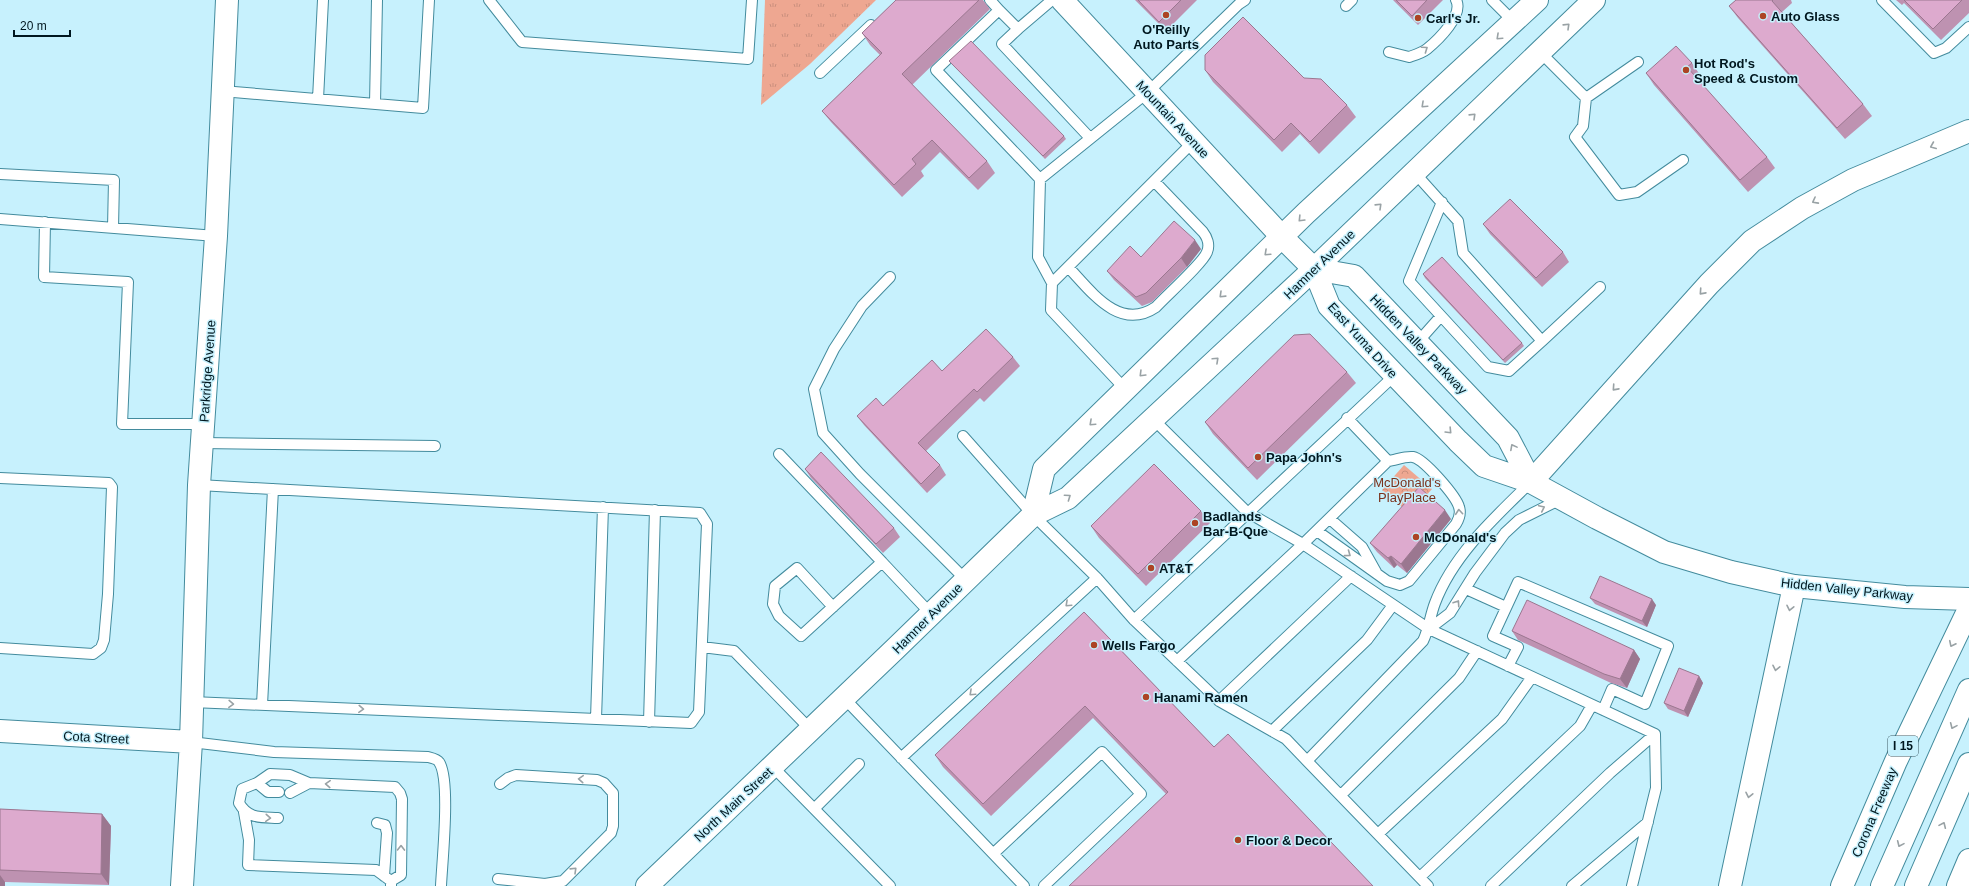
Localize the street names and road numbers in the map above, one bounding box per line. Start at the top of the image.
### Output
street label: Mountain Avenue [1133,78,1212,161]
street label: Hamner Avenue [1281,227,1358,302]
street label: Hidden Valley Parkway [1367,291,1470,398]
street label: East Yuma Drive [1325,299,1401,381]
street label: Parkridge Avenue [196,319,219,423]
street label: Hidden Valley Parkway [1780,575,1914,604]
street label: Hamner Avenue [889,580,966,657]
street label: Cota Street [63,728,130,747]
road number: I 15 [1888,736,1918,756]
street label: North Main Street [691,764,776,845]
street label: Corona Freeway [1849,765,1900,859]

